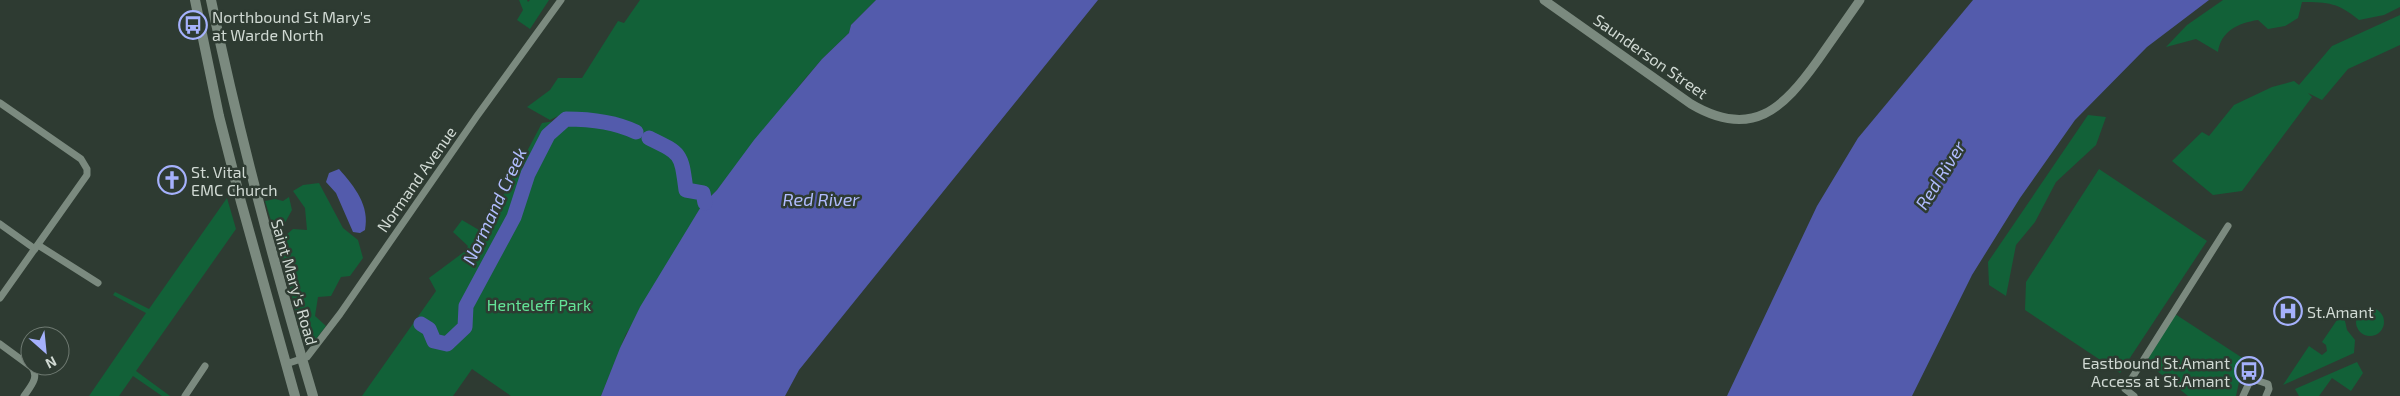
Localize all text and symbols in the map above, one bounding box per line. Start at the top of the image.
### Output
place label: Northbound St Mary's at Warde North [212,7,371,44]
bus stop icon: Northbound St Mary's at Warde North [178,10,208,40]
street label: Saunderson Street [1590,10,1712,102]
street label: Normand Avenue [372,122,460,236]
water label: Red River [1910,136,1970,213]
water label: Normand Creek [457,144,531,268]
place label: St. Vital EMC Church [191,162,278,199]
church icon: St. Vital EMC Church [157,165,187,195]
water label: Red River [783,188,860,210]
street label: Saint Mary's Road [268,217,322,347]
park label: Henteleff Park [487,295,591,314]
hospital icon: St.Amant [2273,296,2303,326]
place label: St.Amant [2307,302,2374,321]
north arrow [20,326,70,376]
text: N [43,353,59,373]
place label: Eastbound St.Amant Access at St.Amant [2082,353,2230,390]
bus stop icon: Eastbound St.Amant Access at St.Amant [2234,356,2264,386]

